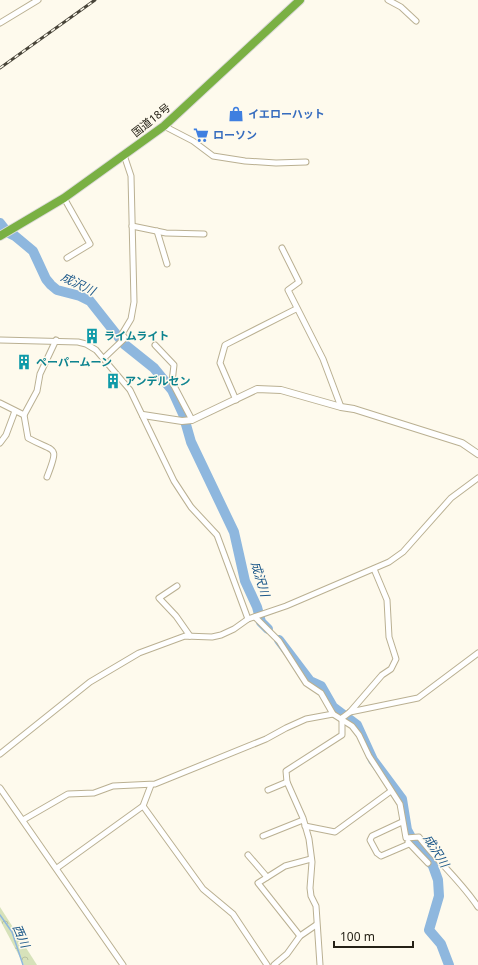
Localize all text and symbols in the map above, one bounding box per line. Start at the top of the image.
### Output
street label: 国道18号 [128,99,173,140]
shop icon: イエローハット [227,105,245,123]
place label: イエローハット [248,106,325,121]
supermarket icon: ローソン [192,126,210,144]
place label: ローソン [213,127,257,142]
water label: 成沢川 [58,268,100,300]
building icon: ライムライト [83,327,101,345]
place label: ライムライト [104,328,169,343]
building icon: ペーパームーン [15,353,33,371]
place label: ペーパームーン [36,354,112,369]
building icon: アンデルセン [104,372,122,390]
place label: アンデルセン [125,373,191,388]
water label: 成沢川 [247,559,274,600]
water label: 成沢川 [420,831,454,872]
water label: 西川 [9,921,35,952]
scale bar [334,923,413,949]
text: 100 m [340,928,375,945]

